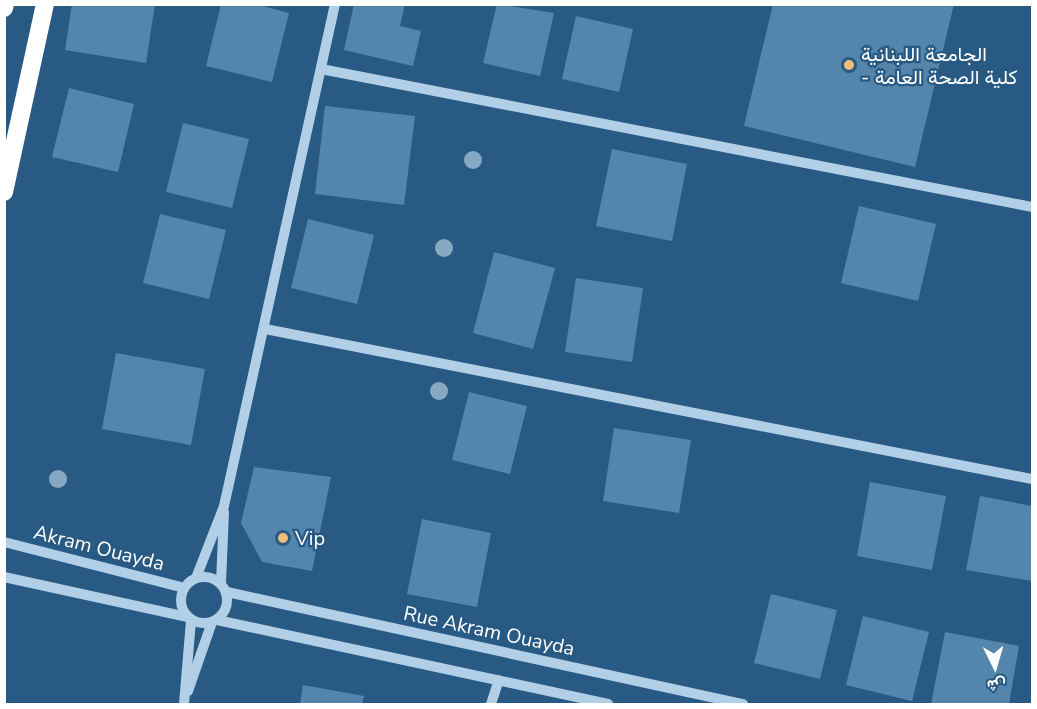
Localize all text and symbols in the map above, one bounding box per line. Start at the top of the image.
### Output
place label: الجامعة اللبنانية - كلية الصحة العامة [861,42,1017,89]
marker: الجامعة اللبنانية - كلية الصحة العامة [842,58,856,72]
street label: Akram Ouayda [31,520,167,576]
place label: Vip [295,526,325,550]
marker: Vip [276,531,290,545]
street label: Rue Akram Ouayda [401,601,577,661]
north arrow [965,637,1025,697]
text: ش [986,673,1007,697]

